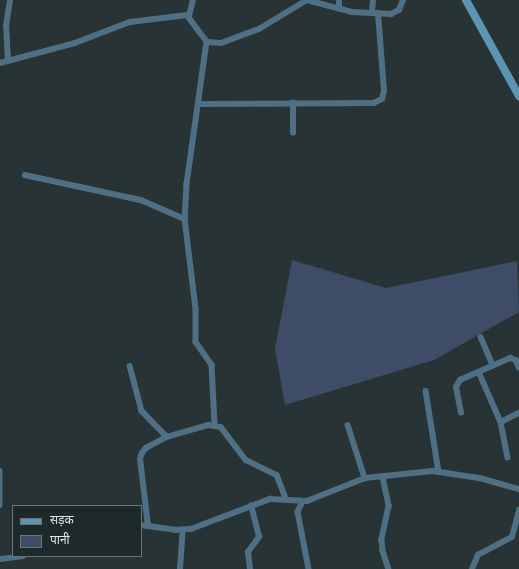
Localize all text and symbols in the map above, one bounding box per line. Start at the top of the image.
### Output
legend [12,505,142,557]
text: सड़क [50,513,74,526]
text: पानी [50,533,70,546]

